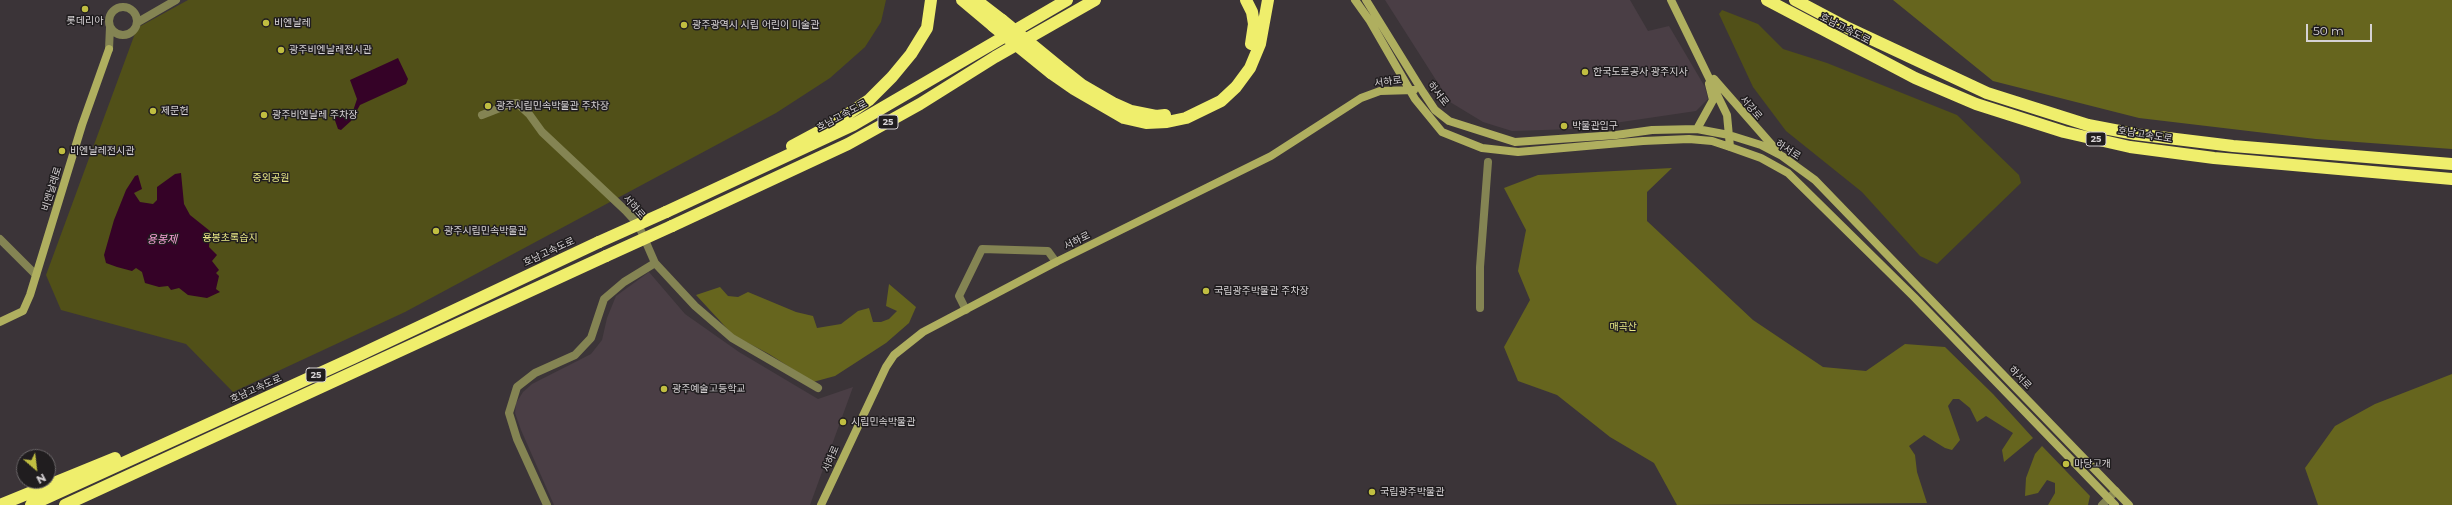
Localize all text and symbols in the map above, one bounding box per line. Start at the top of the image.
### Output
marker: 롯데리아 [80,4,90,14]
street label: 호남고속도로 [1818,11,1872,47]
place label: 롯데리아 [67,15,103,27]
scale bar [2308,16,2374,42]
place label: 비엔날레 [274,17,311,29]
marker: 비엔날레 [261,18,271,28]
place label: 광주광역시 시립 어린이 미술관 [692,19,819,31]
marker: 광주광역시 시립 어린이 미술관 [679,20,689,30]
text: 50 m [2313,23,2344,38]
place label: 광주비엔날레전시관 [289,44,372,56]
marker: 광주비엔날레전시관 [276,45,286,55]
place label: 한국도로공사 광주지사 [1593,66,1688,78]
marker: 한국도로공사 광주지사 [1580,67,1590,77]
street label: 서하로 [1373,74,1403,90]
street label: 하서로 [1425,79,1451,109]
street label: 서강로 [1737,94,1765,122]
street label: 호남고속도로 [815,98,869,134]
place label: 광주시립민속박물관 주차장 [496,100,609,112]
marker: 광주시립민속박물관 주차장 [483,101,493,111]
place label: 제문헌 [161,105,189,117]
marker: 제문헌 [148,106,158,116]
place label: 광주비엔날레 주차장 [272,109,357,121]
marker: 광주비엔날레 주차장 [259,110,269,120]
road number: 25 [878,115,898,129]
place label: 박물관입구 [1572,120,1618,132]
marker: 박물관입구 [1559,121,1569,131]
street label: 호남고속도로 [2117,125,2173,145]
road number: 25 [2086,132,2106,146]
street label: 하서로 [1773,137,1803,163]
place label: 비엔날레전시관 [70,145,134,157]
marker: 비엔날레전시관 [57,146,67,156]
street label: 비엔날레로 [40,165,64,213]
park label: 중외공원 [253,172,289,184]
street label: 서하로 [620,193,648,221]
place label: 광주시립민속박물관 [444,225,527,237]
marker: 광주시립민속박물관 [431,226,441,236]
street label: 서하로 [1062,230,1092,252]
park label: 용봉초록습지 [202,232,258,244]
water label: 용봉제 [147,233,177,247]
street label: 호남고속도로 [521,235,577,269]
place label: 국립광주박물관 주차장 [1214,285,1309,297]
marker: 국립광주박물관 주차장 [1201,286,1211,296]
park label: 매곡산 [1609,321,1637,333]
street label: 하서로 [2006,364,2034,392]
road number: 25 [306,368,326,382]
street label: 호남고속도로 [228,372,284,406]
place label: 광주예술고등학교 [672,383,746,395]
marker: 광주예술고등학교 [659,384,669,394]
place label: 시립민속박물관 [851,416,915,428]
marker: 시립민속박물관 [838,417,848,427]
street label: 서하로 [820,444,842,474]
north arrow [16,449,56,489]
place label: 마당고개 [2074,458,2111,470]
marker: 마당고개 [2061,459,2071,469]
text: N [34,470,48,487]
place label: 국립광주박물관 [1380,486,1444,498]
marker: 국립광주박물관 [1367,487,1377,497]

